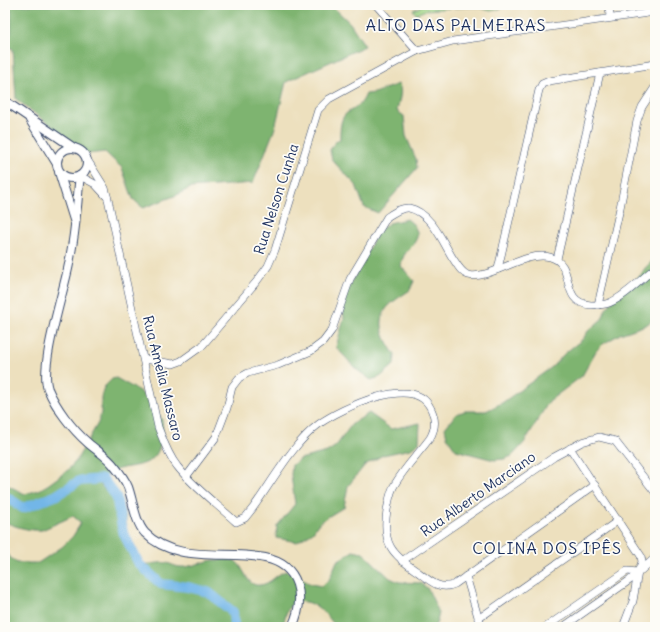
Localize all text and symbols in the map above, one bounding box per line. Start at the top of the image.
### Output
district label: ALTO DAS PALMEIRAS [366,15,546,35]
street label: Rua Nelson Cunha [250,141,302,257]
street label: Rua Amelia Massaro [139,314,187,442]
street label: Rua Alberto Marciano [417,447,539,540]
district label: COLINA DOS IPÊS [472,538,622,558]

